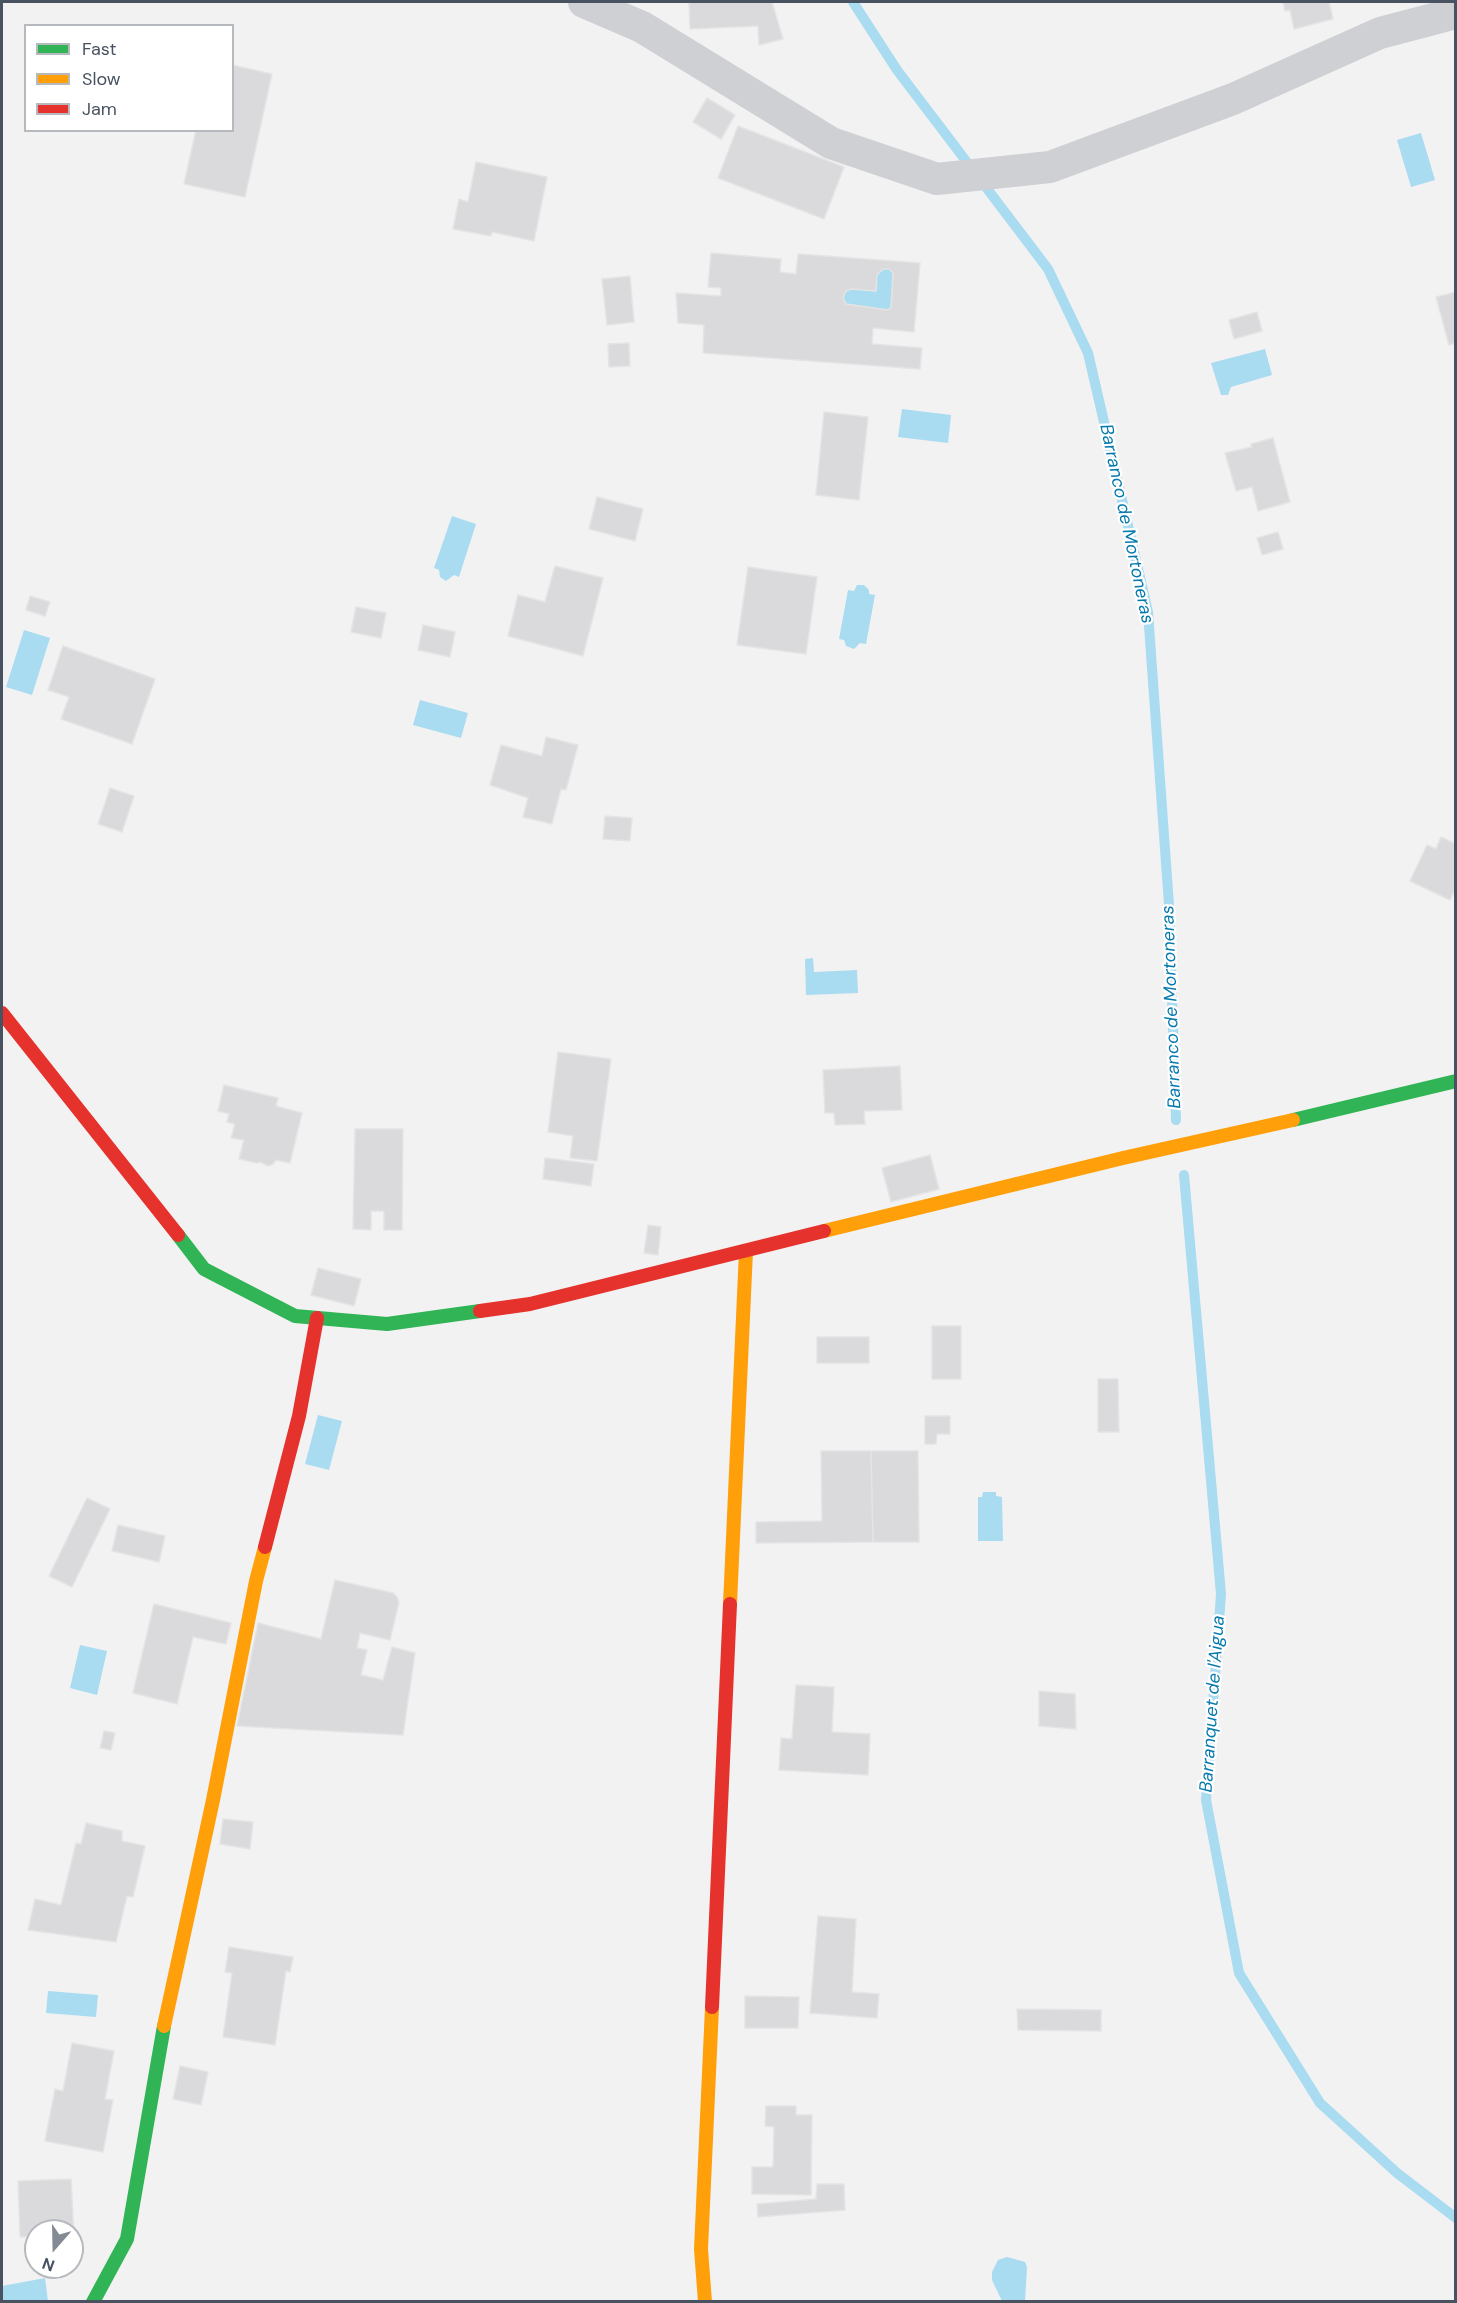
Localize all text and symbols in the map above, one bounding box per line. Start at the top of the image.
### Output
legend [24,24,234,132]
text: Fast [82,37,117,61]
text: Slow [82,67,121,91]
text: Jam [82,97,117,121]
water label: Barranco de Mortoneras [1094,422,1158,626]
water label: Barranco de Mortoneras [1158,905,1186,1109]
water label: Barranquet de l'Aigua [1196,1615,1230,1793]
north arrow [24,2219,84,2279]
text: N [39,2253,57,2276]

